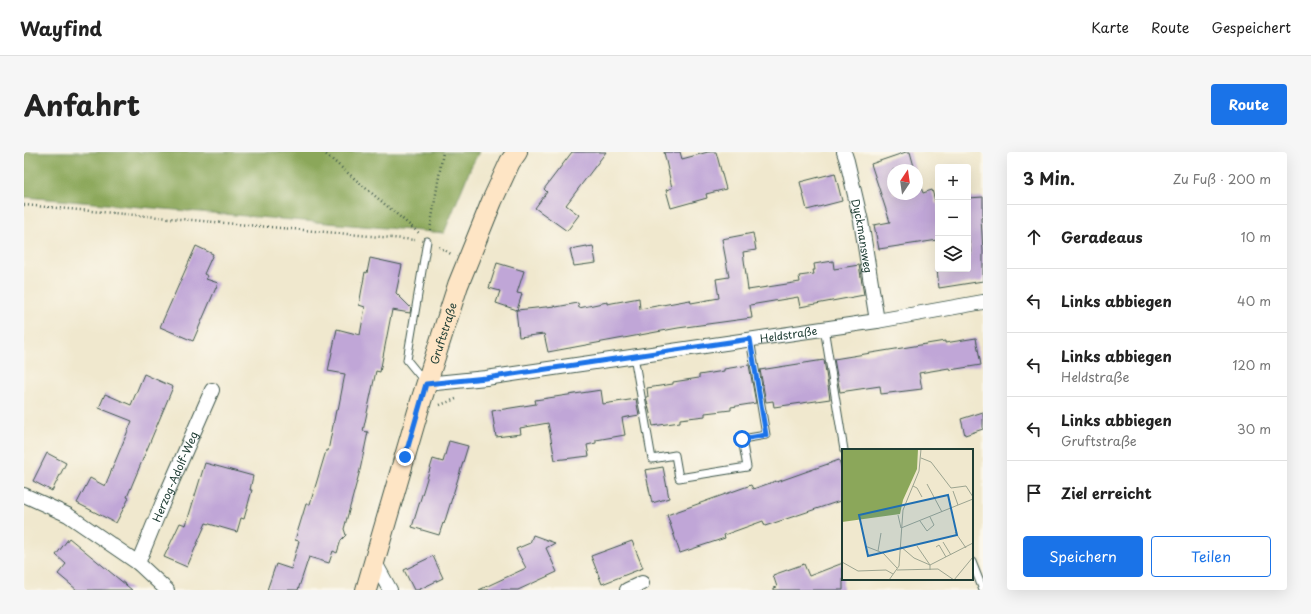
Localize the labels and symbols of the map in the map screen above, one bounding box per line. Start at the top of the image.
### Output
north arrow [887,164,923,200]
street label: Dyckmansweg [848,197,878,274]
street label: Gruftstraße [425,300,461,366]
street label: Heldstraße [759,321,819,346]
street label: Herzog-Adolf-Weg [147,428,202,524]
route start [733,430,751,448]
route end [396,448,414,466]
inset map [842,449,973,580]

